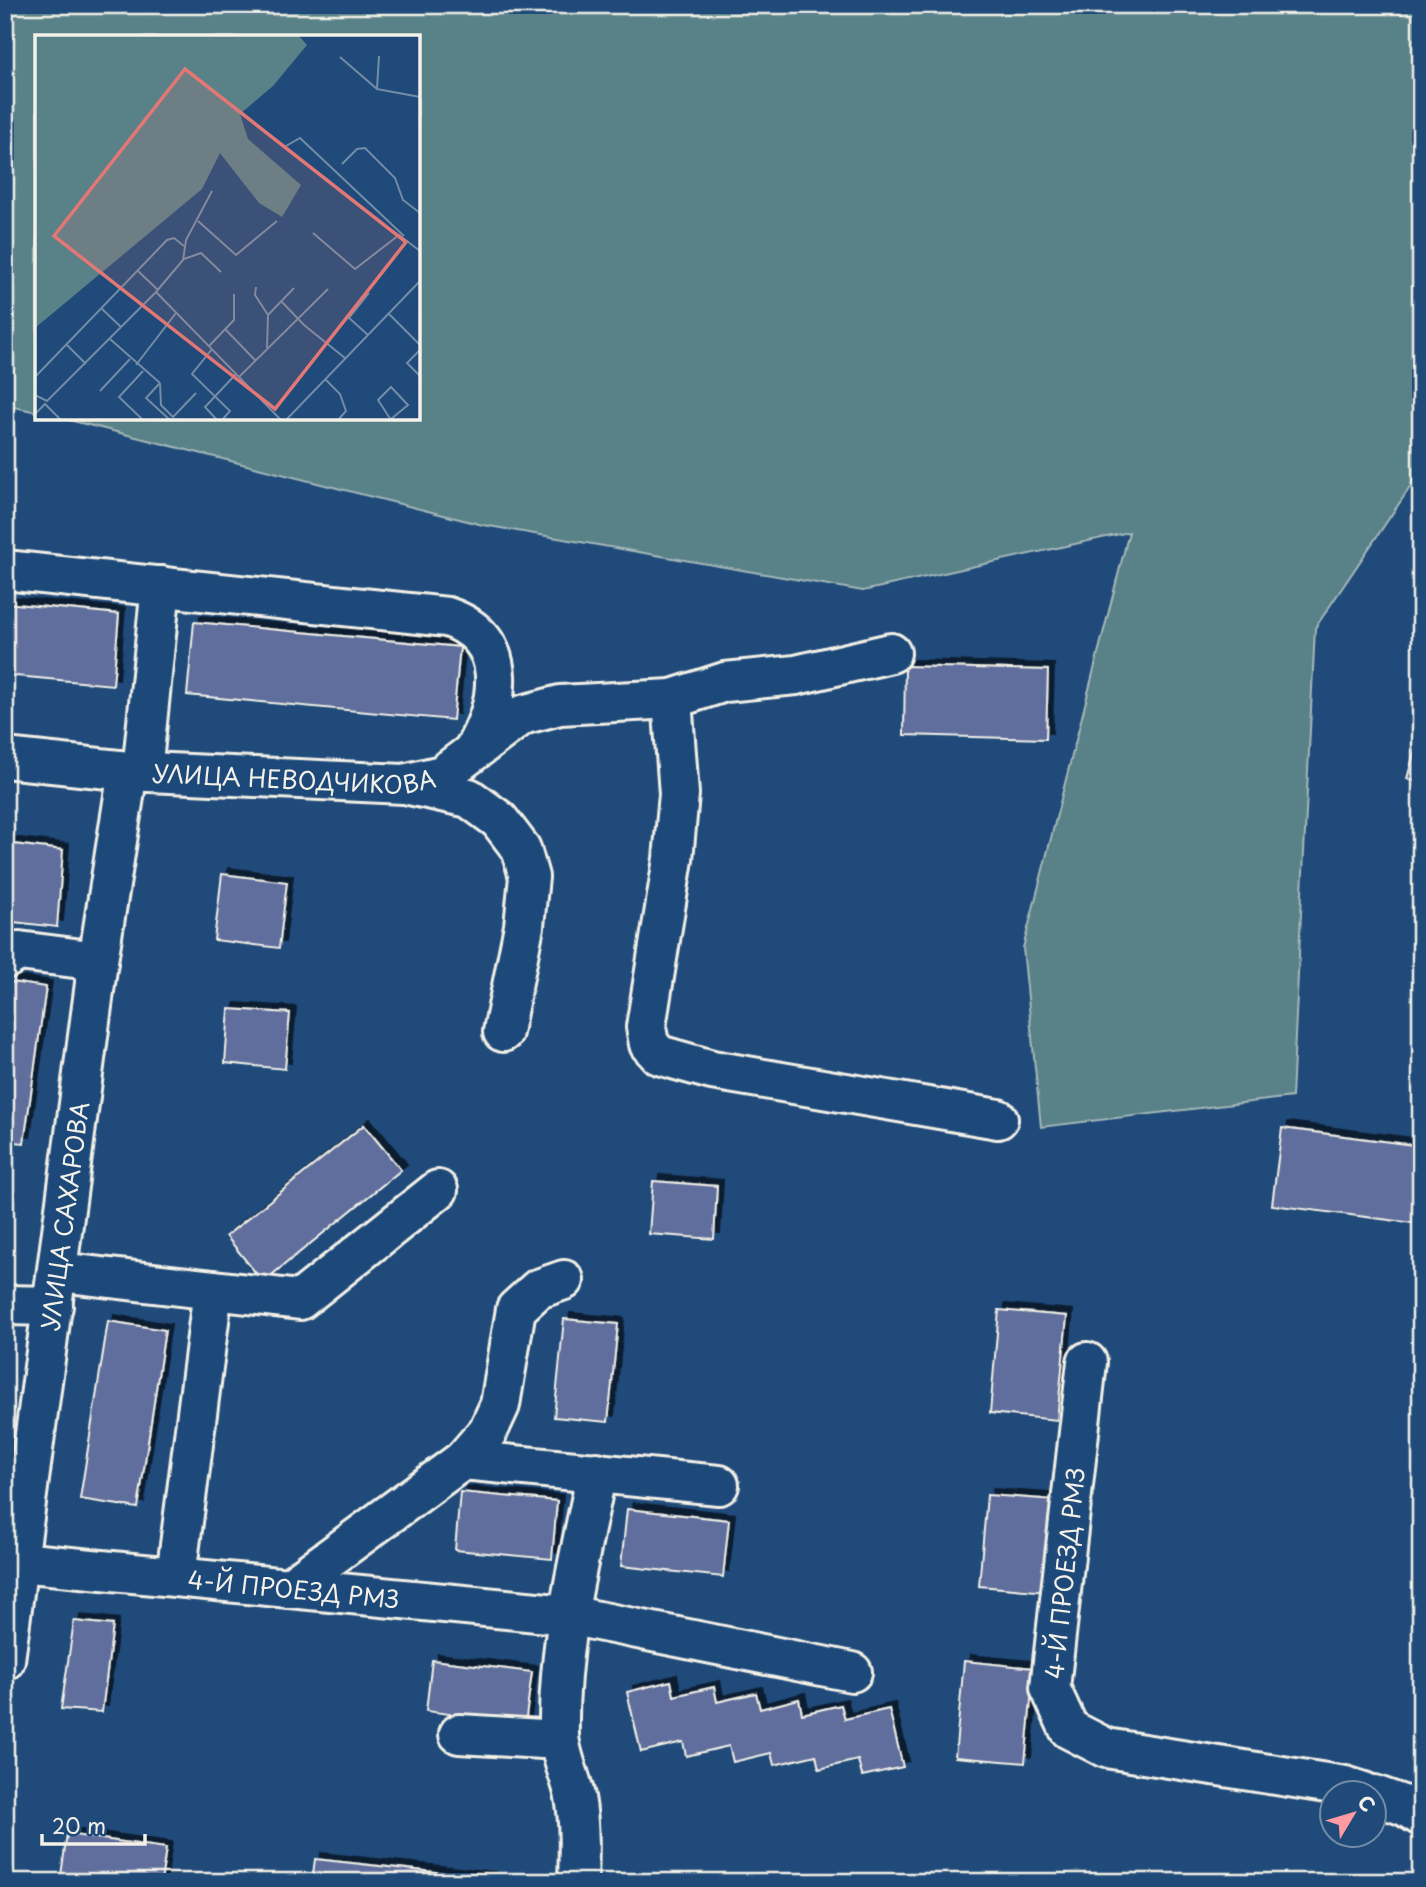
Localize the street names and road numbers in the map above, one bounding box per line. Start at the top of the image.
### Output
street label: УЛИЦА НЕВОДЧИКОВА [152,754,439,802]
street label: УЛИЦА САХАРОВА [31,1099,97,1332]
street label: 4-Й ПРОЕЗД РМЗ [1035,1465,1093,1681]
street label: 4-Й ПРОЕЗД РМЗ [186,1560,401,1617]

